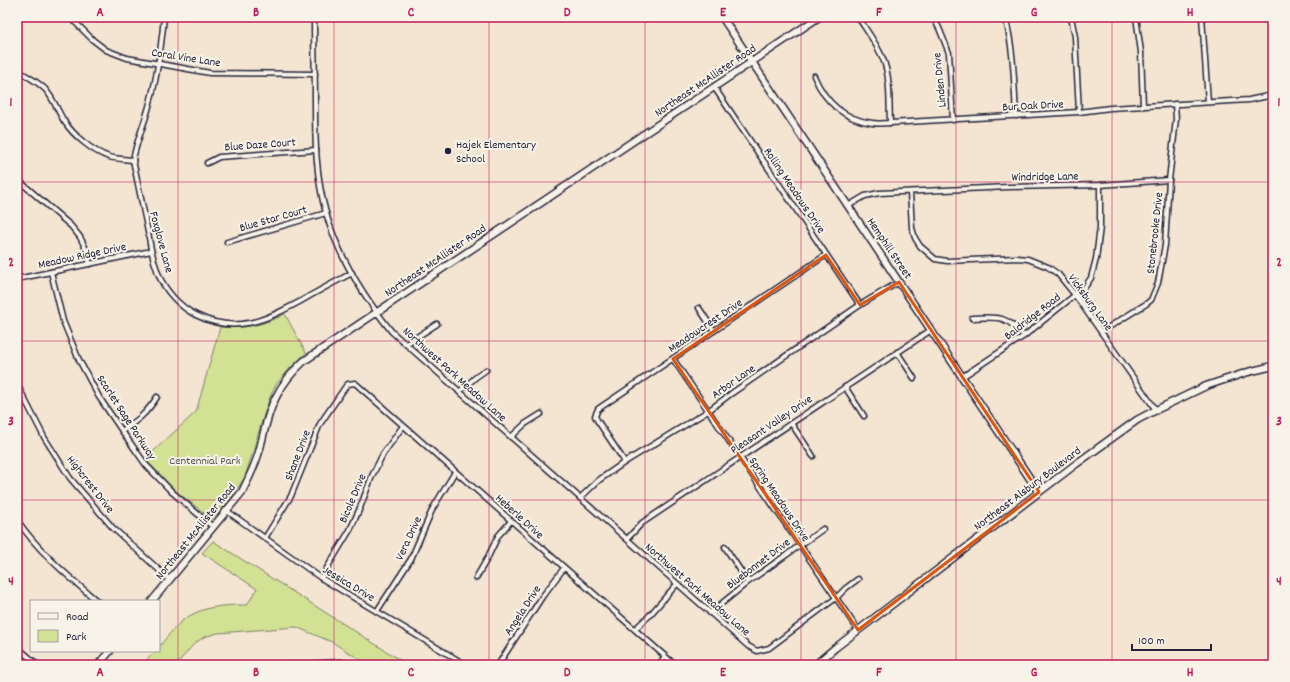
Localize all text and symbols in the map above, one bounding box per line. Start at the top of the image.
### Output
text: A [96,4,104,23]
text: B [253,4,259,23]
text: C [408,4,415,23]
text: D [564,4,571,23]
text: E [720,4,727,23]
text: F [876,4,882,23]
text: G [1031,4,1038,23]
text: H [1187,4,1194,23]
street label: Northeast McAllister Road [652,41,760,122]
street label: Coral Vine Lane [150,45,222,72]
street label: Linden Drive [929,52,952,108]
text: 1 [10,94,13,113]
text: 1 [1278,94,1281,113]
street label: Bur Oak Drive [1002,96,1064,117]
street label: Blue Daze Court [224,134,297,156]
place label: Hajek Elementary School [456,137,537,168]
street label: Rolling Meadows Drive [759,145,829,237]
marker: Hajek Elementary School [443,146,453,156]
street label: Windridge Lane [1011,168,1079,187]
street label: Stonebrooke Drive [1143,191,1168,275]
street label: Blue Star Court [238,202,310,237]
street label: Foxglove Lane [144,210,177,275]
street label: Hemphill Street [862,215,916,283]
street label: Northeast McAllister Road [382,221,490,302]
street label: Meadow Ridge Drive [37,239,128,274]
text: 2 [8,254,14,273]
text: 2 [1276,254,1282,273]
street label: Vicksburg Lane [1063,271,1116,335]
street label: Baldridge Road [1001,290,1065,345]
street label: Meadowcrest Drive [665,295,746,357]
street label: Northwest Park Meadow Lane [398,324,510,427]
street label: Arbor Lane [708,361,759,404]
street label: Scarlet Sage Parkway [92,372,160,465]
street label: Pleasant Valley Drive [727,391,816,459]
text: 3 [8,413,14,432]
text: 3 [1276,413,1282,432]
street label: Shane Drive [281,428,316,483]
street label: Northeast Alsbury Boulevard [971,443,1085,535]
street label: Highcrest Drive [62,452,118,517]
park label: Centennial Park [169,453,241,470]
street label: Spring Meadows Drive [744,454,813,545]
street label: Bicole Drive [335,471,371,526]
street label: Northeast McAllister Road [152,480,240,584]
street label: Heberle Drive [491,491,547,544]
street label: Vera Drive [392,514,427,564]
street label: Bluebonnet Drive [723,534,794,594]
street label: Northwest Park Meadow Lane [641,539,753,641]
street label: Jessica Drive [319,562,378,607]
text: 4 [8,573,14,592]
text: 4 [1276,573,1282,592]
street label: Angela Drive [501,582,546,639]
legend [30,600,160,652]
text: Road [66,609,88,626]
scale bar [1132,626,1211,652]
text: Park [66,629,87,646]
text: 100 m [1138,633,1165,650]
text: A [96,664,104,682]
text: B [253,664,259,682]
text: C [408,664,415,682]
text: D [564,664,571,682]
text: E [720,664,727,682]
text: F [876,664,882,682]
text: G [1031,664,1038,682]
text: H [1187,664,1194,682]

